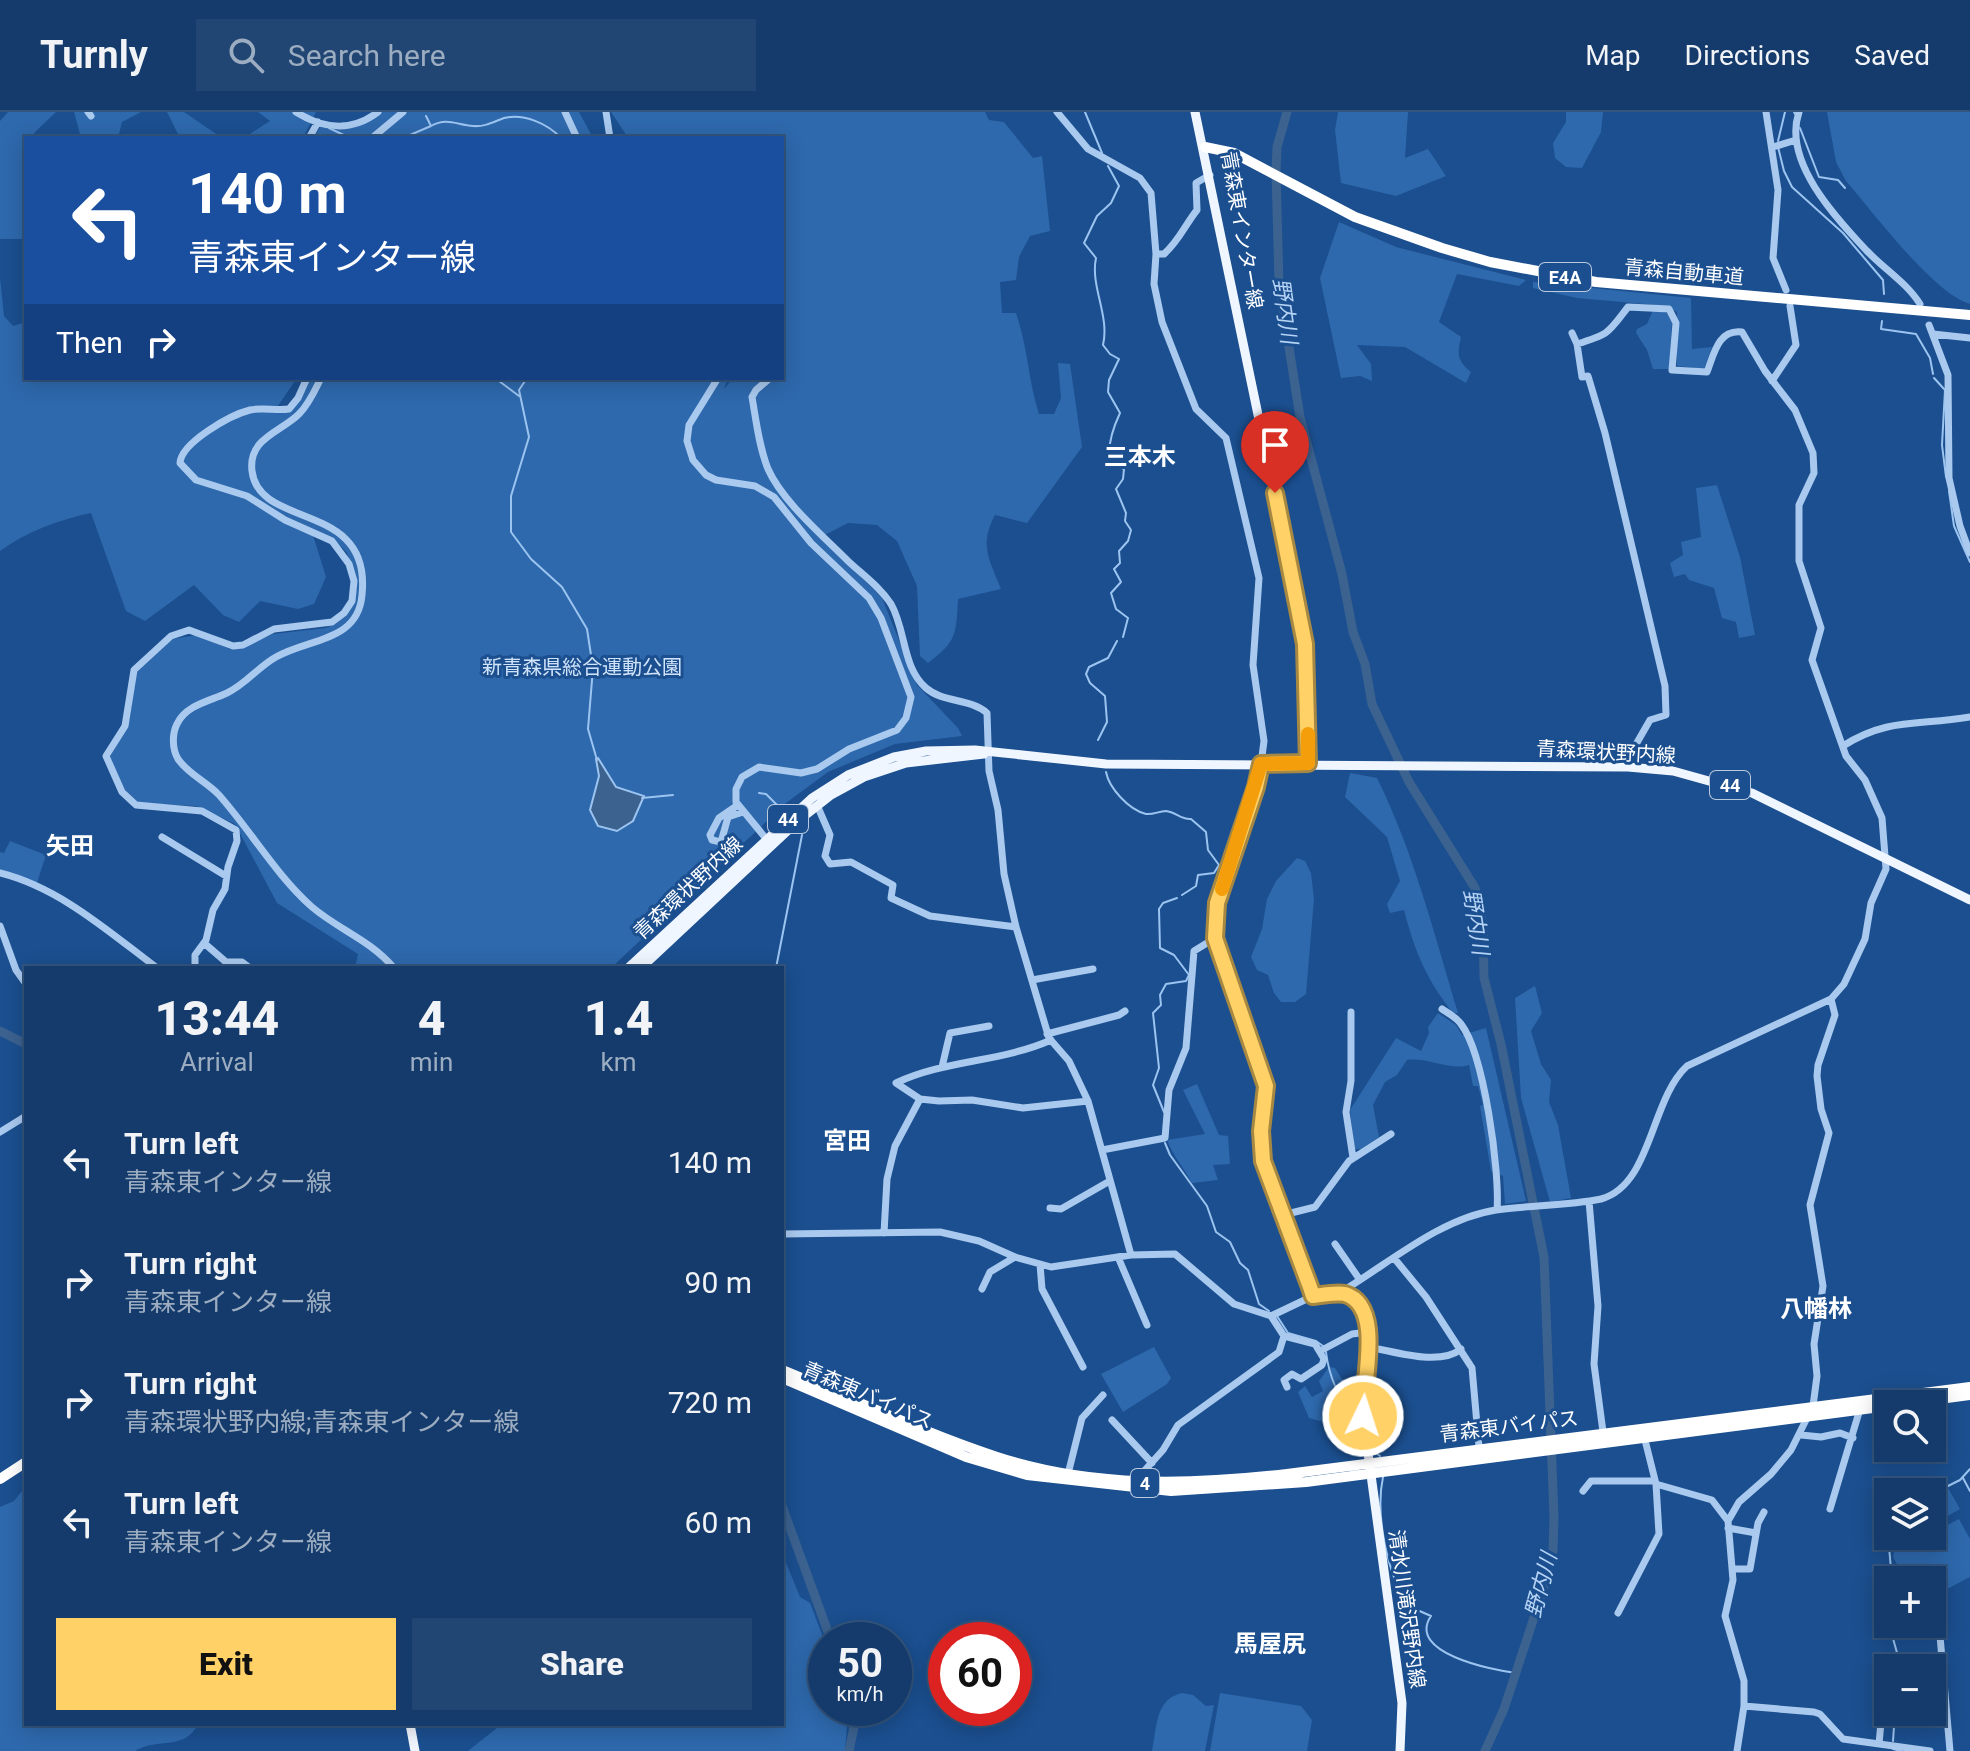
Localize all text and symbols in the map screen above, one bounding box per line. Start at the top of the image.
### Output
search box [196,19,756,91]
text: Turnly [40,33,148,77]
icon: search [224,33,268,77]
text: Search here [288,38,446,73]
text: Map [1585,39,1641,72]
text: Directions [1685,39,1810,72]
text: Saved [1854,39,1930,72]
street label: 青森東インター線 [1216,149,1268,311]
text: 140 m [188,161,347,227]
icon: left [56,168,160,272]
text: 青森東インター線 [188,237,476,279]
street label: 青森自動車道 [1623,255,1745,289]
road number: E4A [1539,263,1591,291]
water label: 野内川 [1268,277,1302,347]
icon: right [139,320,183,364]
text: Then [56,325,123,360]
pin [1241,411,1309,493]
icon: arrive [1253,423,1297,467]
district label: 三本木 [1104,443,1176,471]
park label: 新青森県総合運動公園 [482,655,682,679]
street label: 青森環状野内線 [1535,736,1677,768]
road number: 44 [1710,771,1750,799]
road number: 44 [768,805,808,833]
street label: 青森環状野内線 [629,831,747,945]
district label: 矢田 [46,832,94,860]
water label: 野内川 [1458,887,1494,959]
text: 13:44 [155,990,279,1047]
text: 4 [418,990,445,1047]
text: 1.4 [584,990,653,1047]
text: Arrival [180,1047,254,1077]
text: min [410,1047,453,1077]
text: km [601,1047,637,1077]
text: Turn left [124,1126,239,1161]
district label: 宮田 [823,1127,871,1155]
icon: left [56,1140,100,1184]
text: 140 m [668,1145,752,1180]
text: 青森東インター線 [124,1167,332,1197]
text: Turn right [124,1246,257,1281]
icon: right [56,1260,100,1304]
text: 90 m [685,1265,752,1300]
text: 青森東インター線 [124,1287,332,1317]
district label: 八幡林 [1780,1295,1852,1323]
street label: 青森東バイパス [799,1357,937,1433]
text: Turn right [124,1366,257,1401]
position arrow [1321,1374,1405,1458]
icon: right [56,1380,100,1424]
text: 720 m [668,1385,752,1420]
map controls [1874,1390,1946,1726]
button: search [1874,1390,1946,1462]
street label: 青森東バイパス [1438,1406,1580,1446]
text: 青森環状野内線;青森東インター線 [124,1407,520,1437]
road number: 4 [1131,1469,1159,1497]
button: layers [1874,1478,1946,1550]
text: Turn left [124,1486,239,1521]
icon: left [56,1500,100,1544]
text: 60 m [685,1505,752,1540]
text: 青森東インター線 [124,1527,332,1557]
street label: 清水川滝沢野内線 [1384,1528,1430,1690]
water label: 野内川 [1520,1548,1562,1620]
button: + [1874,1566,1946,1638]
button: Exit [56,1618,396,1710]
button: Share [412,1618,752,1710]
speed limit sign: 60 [928,1622,1032,1726]
district label: 馬屋尻 [1234,1630,1306,1658]
text: 50 [837,1640,883,1687]
button: − [1874,1654,1946,1726]
text: km/h [837,1682,883,1706]

